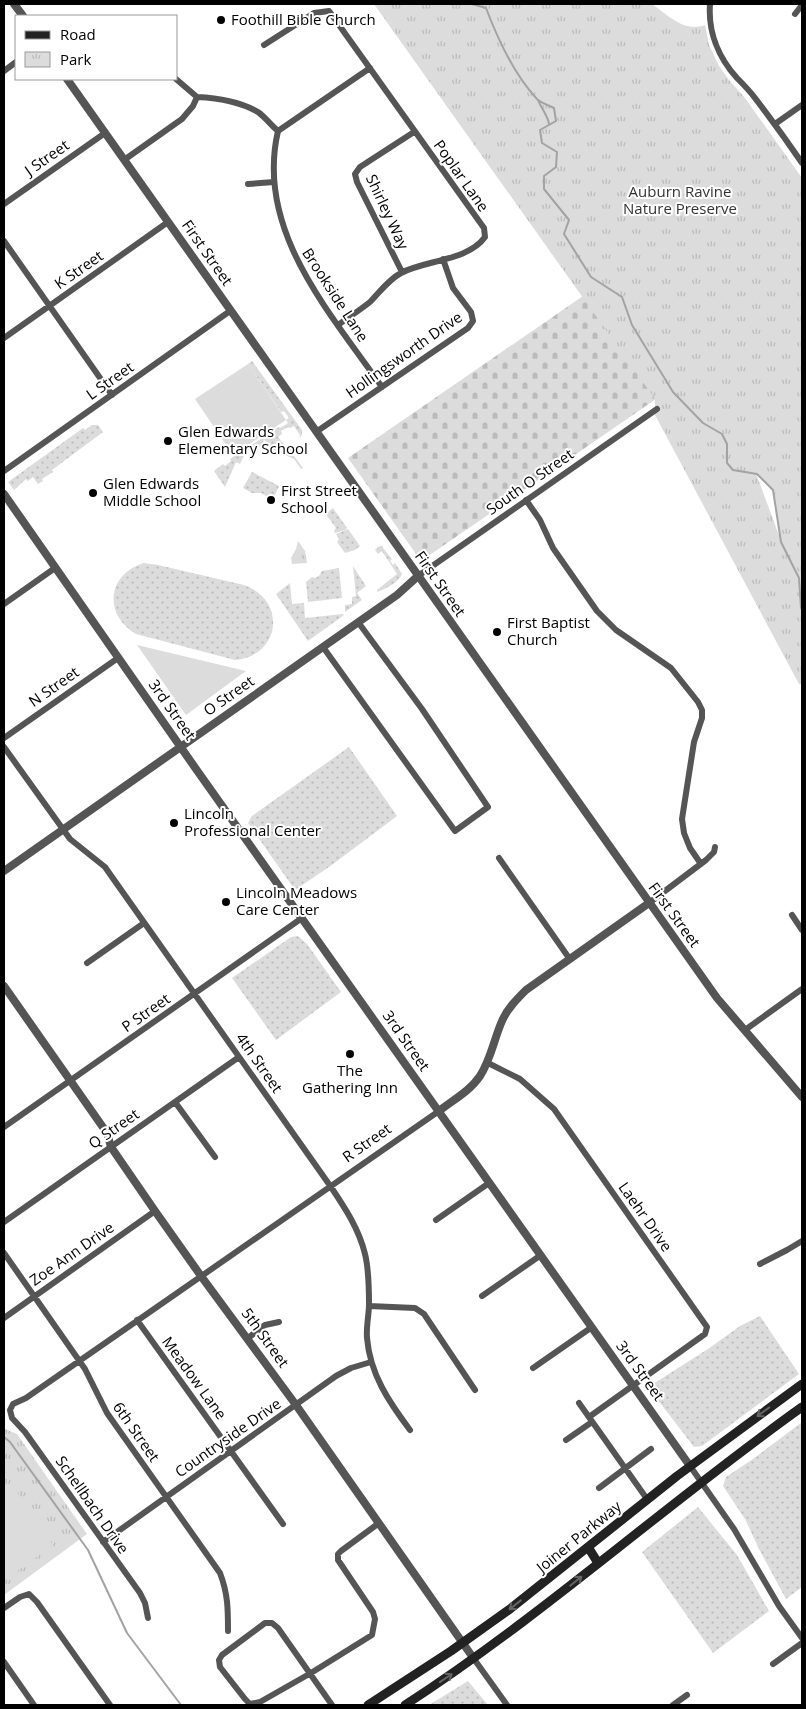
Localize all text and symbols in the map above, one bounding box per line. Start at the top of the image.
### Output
place label: Foothill Bible Church [231,9,376,29]
marker: Foothill Bible Church [215,14,227,26]
legend [15,15,178,80]
text: Road [60,24,96,44]
text: Park [60,49,91,69]
street label: J Street [19,135,73,181]
street label: Poplar Lane [430,136,494,215]
street label: Shirley Way [362,171,414,253]
park label: Auburn Ravine Nature Preserve [623,181,737,218]
street label: First Street [178,216,238,289]
street label: Brookside Lane [298,244,374,345]
street label: K Street [50,245,107,293]
street label: Hollingsworth Drive [341,306,466,402]
street label: L Street [82,357,137,404]
place label: Glen Edwards Elementary School [178,421,308,458]
marker: Glen Edwards Elementary School [162,435,174,447]
street label: South O Street [482,444,577,519]
place label: Glen Edwards Middle School [103,473,201,510]
place label: First Street School [281,480,357,517]
marker: Glen Edwards Middle School [87,487,99,499]
marker: First Street School [265,494,277,506]
street label: First Street [411,547,471,620]
place label: First Baptist Church [507,612,590,649]
marker: First Baptist Church [491,626,503,638]
street label: N Street [24,662,83,711]
street label: O Street [199,671,258,720]
street label: 3rd Street [145,675,201,744]
place label: Lincoln Professional Center [184,803,321,840]
marker: Lincoln Professional Center [168,817,180,829]
street label: First Street [644,878,705,951]
place label: Lincoln Meadows Care Center [236,882,357,919]
marker: Lincoln Meadows Care Center [220,896,232,908]
street label: P Street [117,988,174,1036]
street label: 3rd Street [379,1006,435,1075]
street label: 4th Street [232,1028,288,1096]
marker: The Gathering Inn [344,1048,356,1060]
place label: The Gathering Inn [302,1060,398,1097]
street label: Q Street [84,1104,143,1153]
street label: R Street [338,1118,395,1166]
street label: Laehr Drive [615,1178,677,1255]
street label: Zoe Ann Drive [25,1217,117,1290]
street label: 5th Street [237,1304,294,1371]
street label: Meadow Lane [158,1332,232,1423]
street label: 3rd Street [612,1336,669,1404]
street label: Countryside Drive [170,1393,284,1481]
street label: 6th Street [109,1397,165,1465]
one-way arrow [756,1407,770,1417]
street label: Schellbach Drive [52,1452,134,1557]
street label: Joiner Parkway [530,1496,625,1578]
one-way arrow [569,1575,582,1586]
one-way arrow [508,1600,522,1610]
one-way arrow [438,1673,452,1683]

